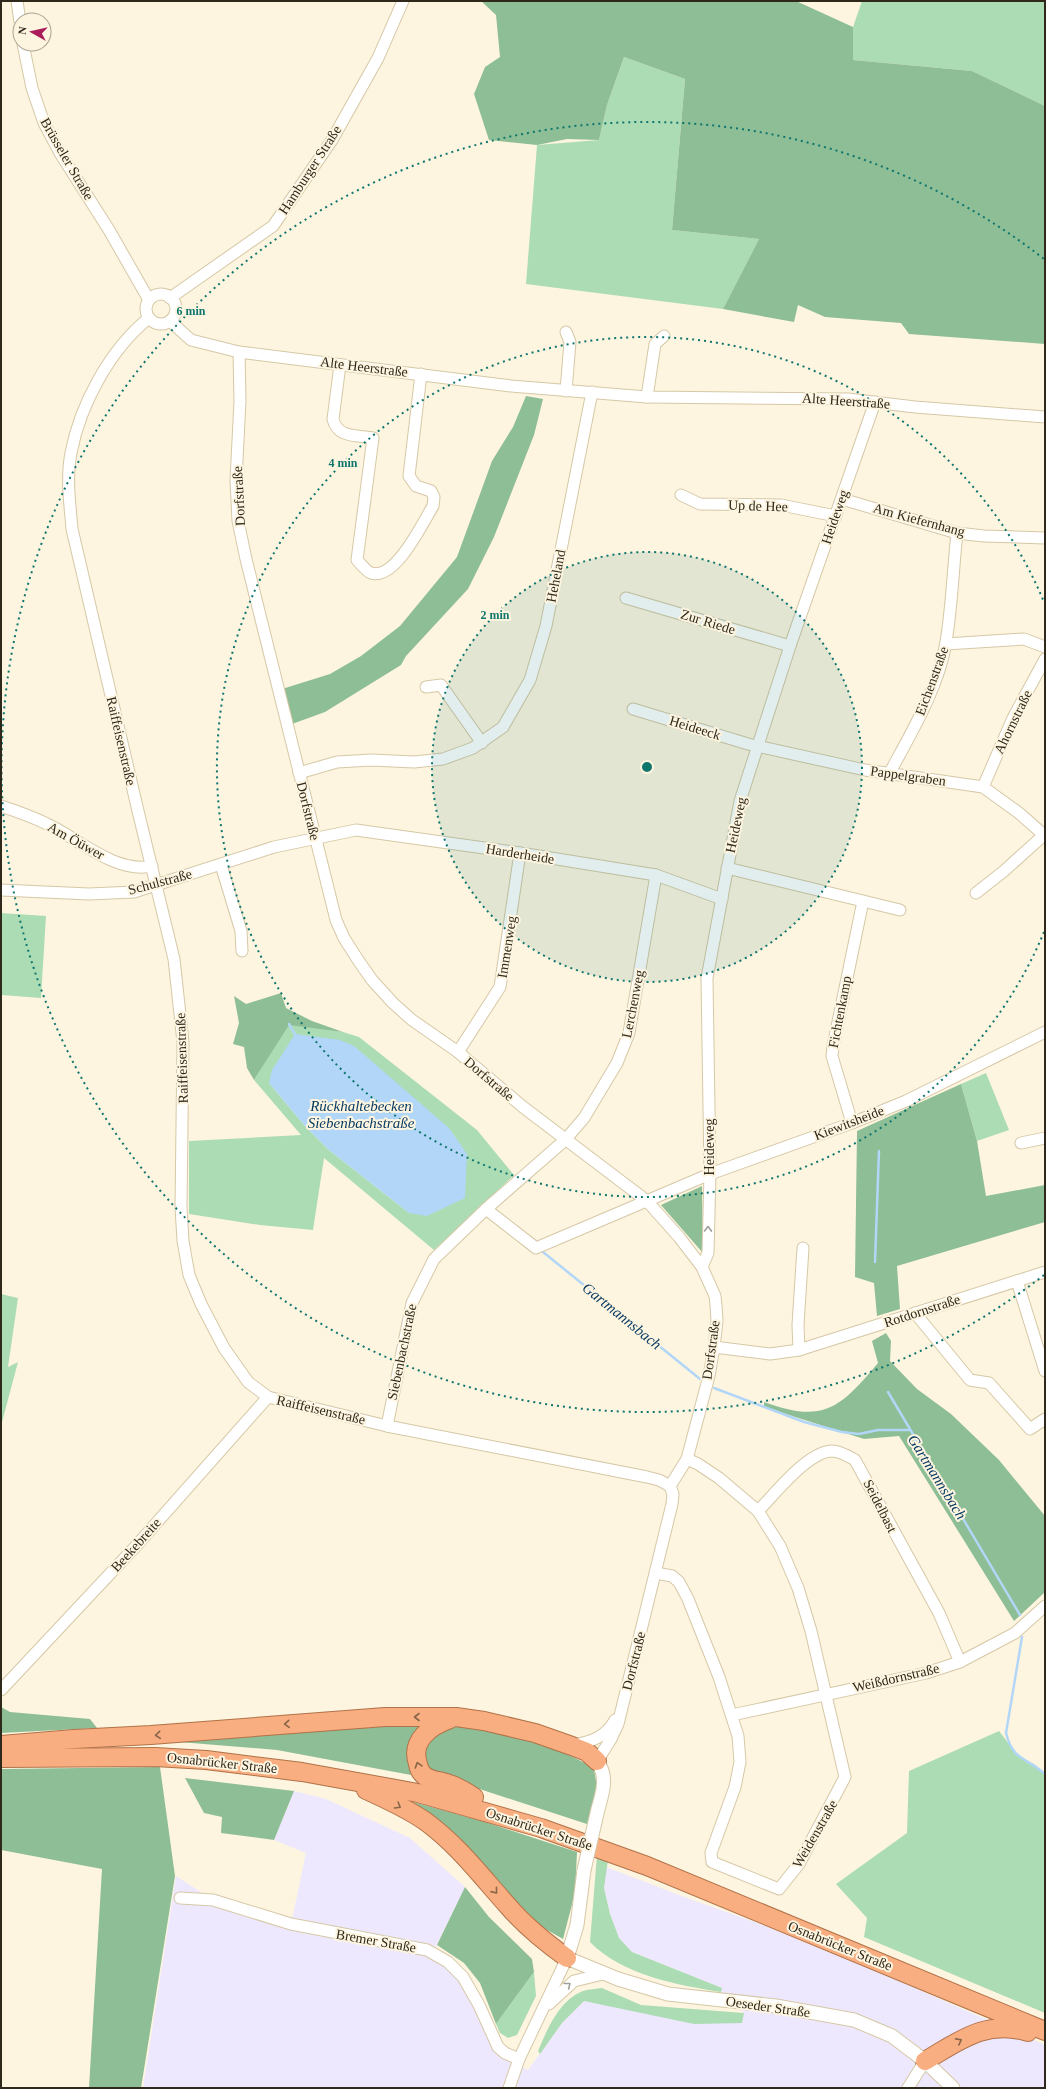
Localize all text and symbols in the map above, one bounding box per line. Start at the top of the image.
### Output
north arrow [12,12,52,52]
text: N [16,26,29,35]
street label: Brüsseler Straße [37,115,97,203]
street label: Hamburger Straße [276,123,344,217]
text: 6 min [176,304,206,318]
street label: Alte Heerstraße [319,354,409,380]
street label: Alte Heerstraße [801,390,891,412]
text: 4 min [328,456,358,470]
street label: Dorfstraße [230,466,248,526]
street label: Heideweg [819,488,851,546]
street label: Up de Hee [728,497,788,515]
street label: Am Kiefernhang [871,501,967,539]
street label: Heheland [544,548,568,604]
street label: Zur Riede [679,607,737,637]
text: 2 min [480,608,510,622]
street label: Eichenstraße [913,644,951,718]
street label: Ahornstraße [991,688,1035,756]
street label: Raiffeisenstraße [103,695,139,787]
street label: Heideeck [668,713,722,743]
centre of rings [640,760,654,774]
street label: Pappelgraben [869,763,947,789]
street label: Dorfstraße [293,780,323,842]
street label: Heideweg [723,796,749,854]
street label: Am Öüwer [45,818,108,863]
street label: Harderheide [485,841,555,867]
street label: Schulstraße [127,866,193,898]
street label: Immenweg [495,915,519,979]
street label: Lerchenweg [619,969,647,1039]
street label: Fichtenkamp [826,975,854,1049]
street label: Raiffeisenstraße [173,1012,191,1104]
street label: Dorfstraße [461,1054,517,1104]
water label: Rückhaltebecken Siebenbachstraße [308,1098,415,1131]
street label: Kiewitsheide [812,1103,886,1143]
street label: Heideweg [702,1119,717,1175]
one-way arrow [704,1226,713,1232]
water label: Gartmannsbach [579,1279,665,1353]
street label: Rotdornstraße [882,1292,962,1330]
street label: Siebenbachstraße [384,1303,420,1401]
street label: Dorfstraße [699,1319,723,1381]
street label: Raiffeisenstraße [275,1392,367,1428]
water label: Gartmannsbach [905,1432,969,1522]
street label: Seidelbast [860,1477,900,1535]
street label: Beekebreite [108,1515,164,1575]
street label: Dorfstraße [619,1630,649,1692]
street label: Weißdornstraße [851,1661,941,1695]
one-way arrow [414,1713,420,1721]
one-way arrow [284,1719,290,1728]
one-way arrow [155,1730,161,1739]
street label: Osnabrücker Straße [166,1750,278,1776]
one-way arrow [414,1762,423,1769]
street label: Weidenstraße [790,1797,840,1871]
one-way arrow [394,1801,401,1808]
street label: Osnabrücker Straße [484,1805,594,1853]
one-way arrow [491,1886,498,1893]
street label: Osnabrücker Straße [786,1918,894,1974]
street label: Bremer Straße [335,1927,417,1955]
one-way arrow [564,1983,571,1990]
street label: Oeseder Straße [725,1994,811,2020]
one-way arrow [955,2038,962,2046]

